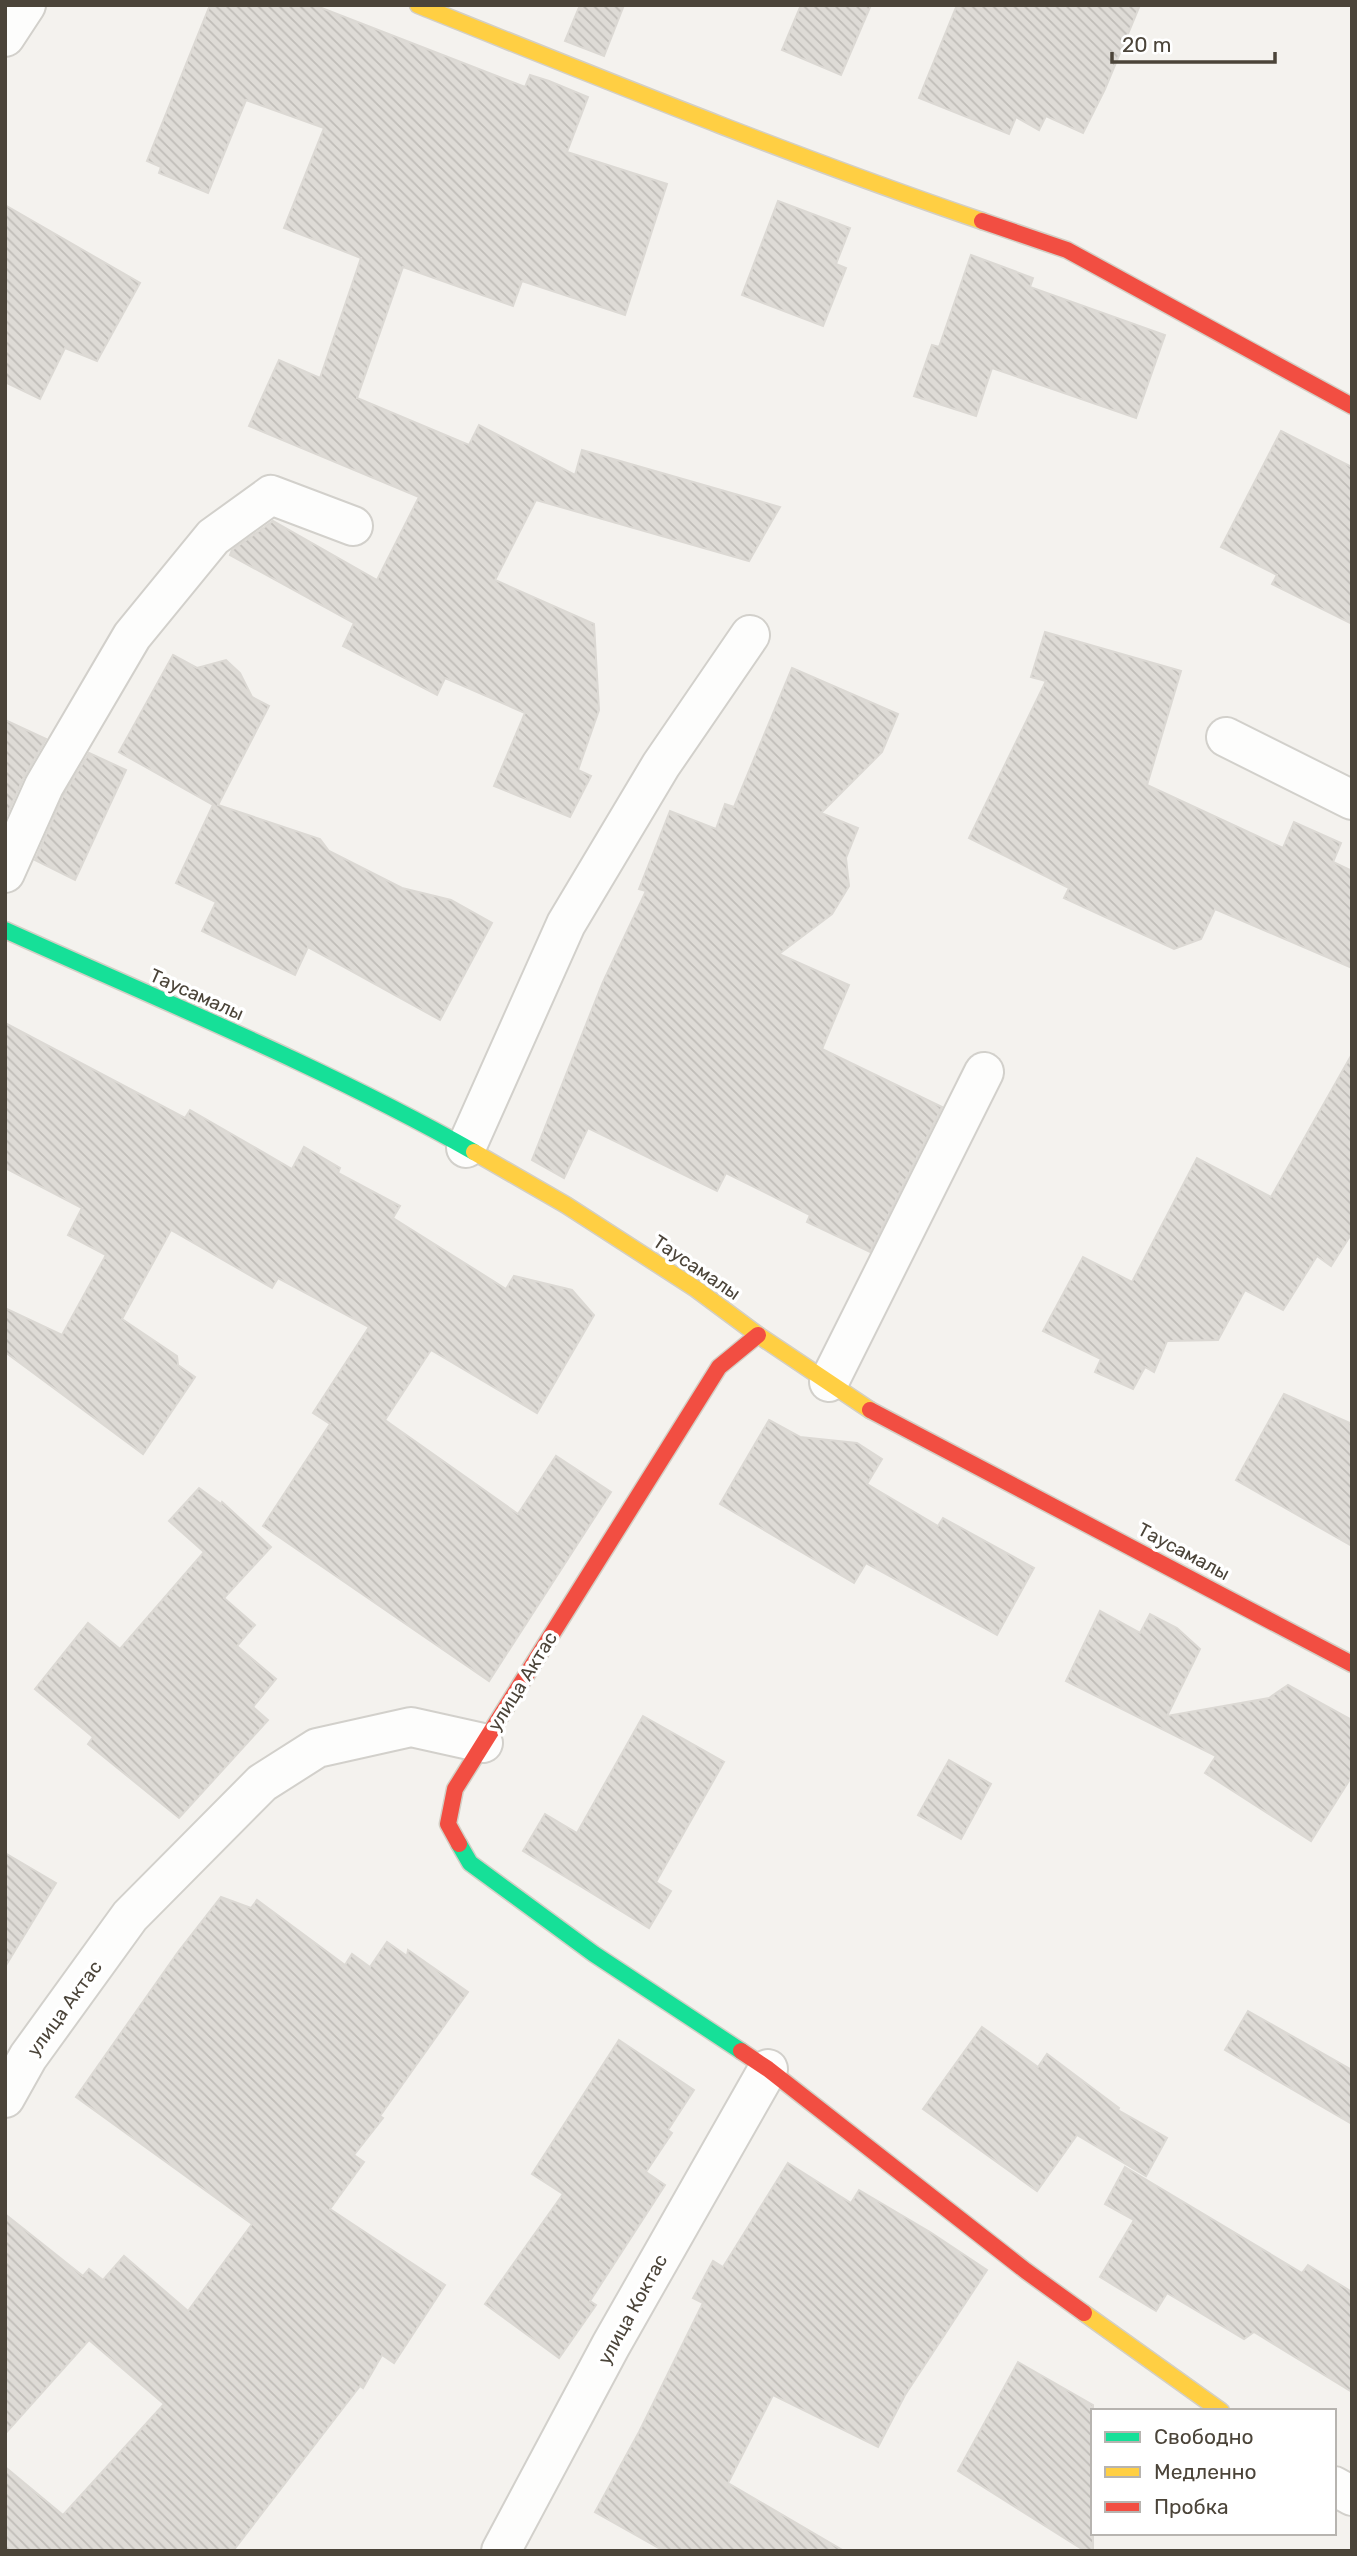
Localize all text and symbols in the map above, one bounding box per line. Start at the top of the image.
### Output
scale bar [1112,21,1275,65]
text: 20 m [1122,32,1171,57]
street label: Таусамалы [146,964,247,1025]
street label: Таусамалы [649,1230,745,1305]
street label: Таусамалы [1134,1518,1234,1585]
street label: улица Актас [483,1627,562,1735]
street label: улица Актас [22,1956,107,2061]
street label: улица Коктас [593,2250,672,2368]
legend [1091,2409,1336,2535]
text: Свободно [1154,2424,1254,2449]
text: Медленно [1154,2459,1257,2484]
text: Пробка [1154,2494,1229,2519]

